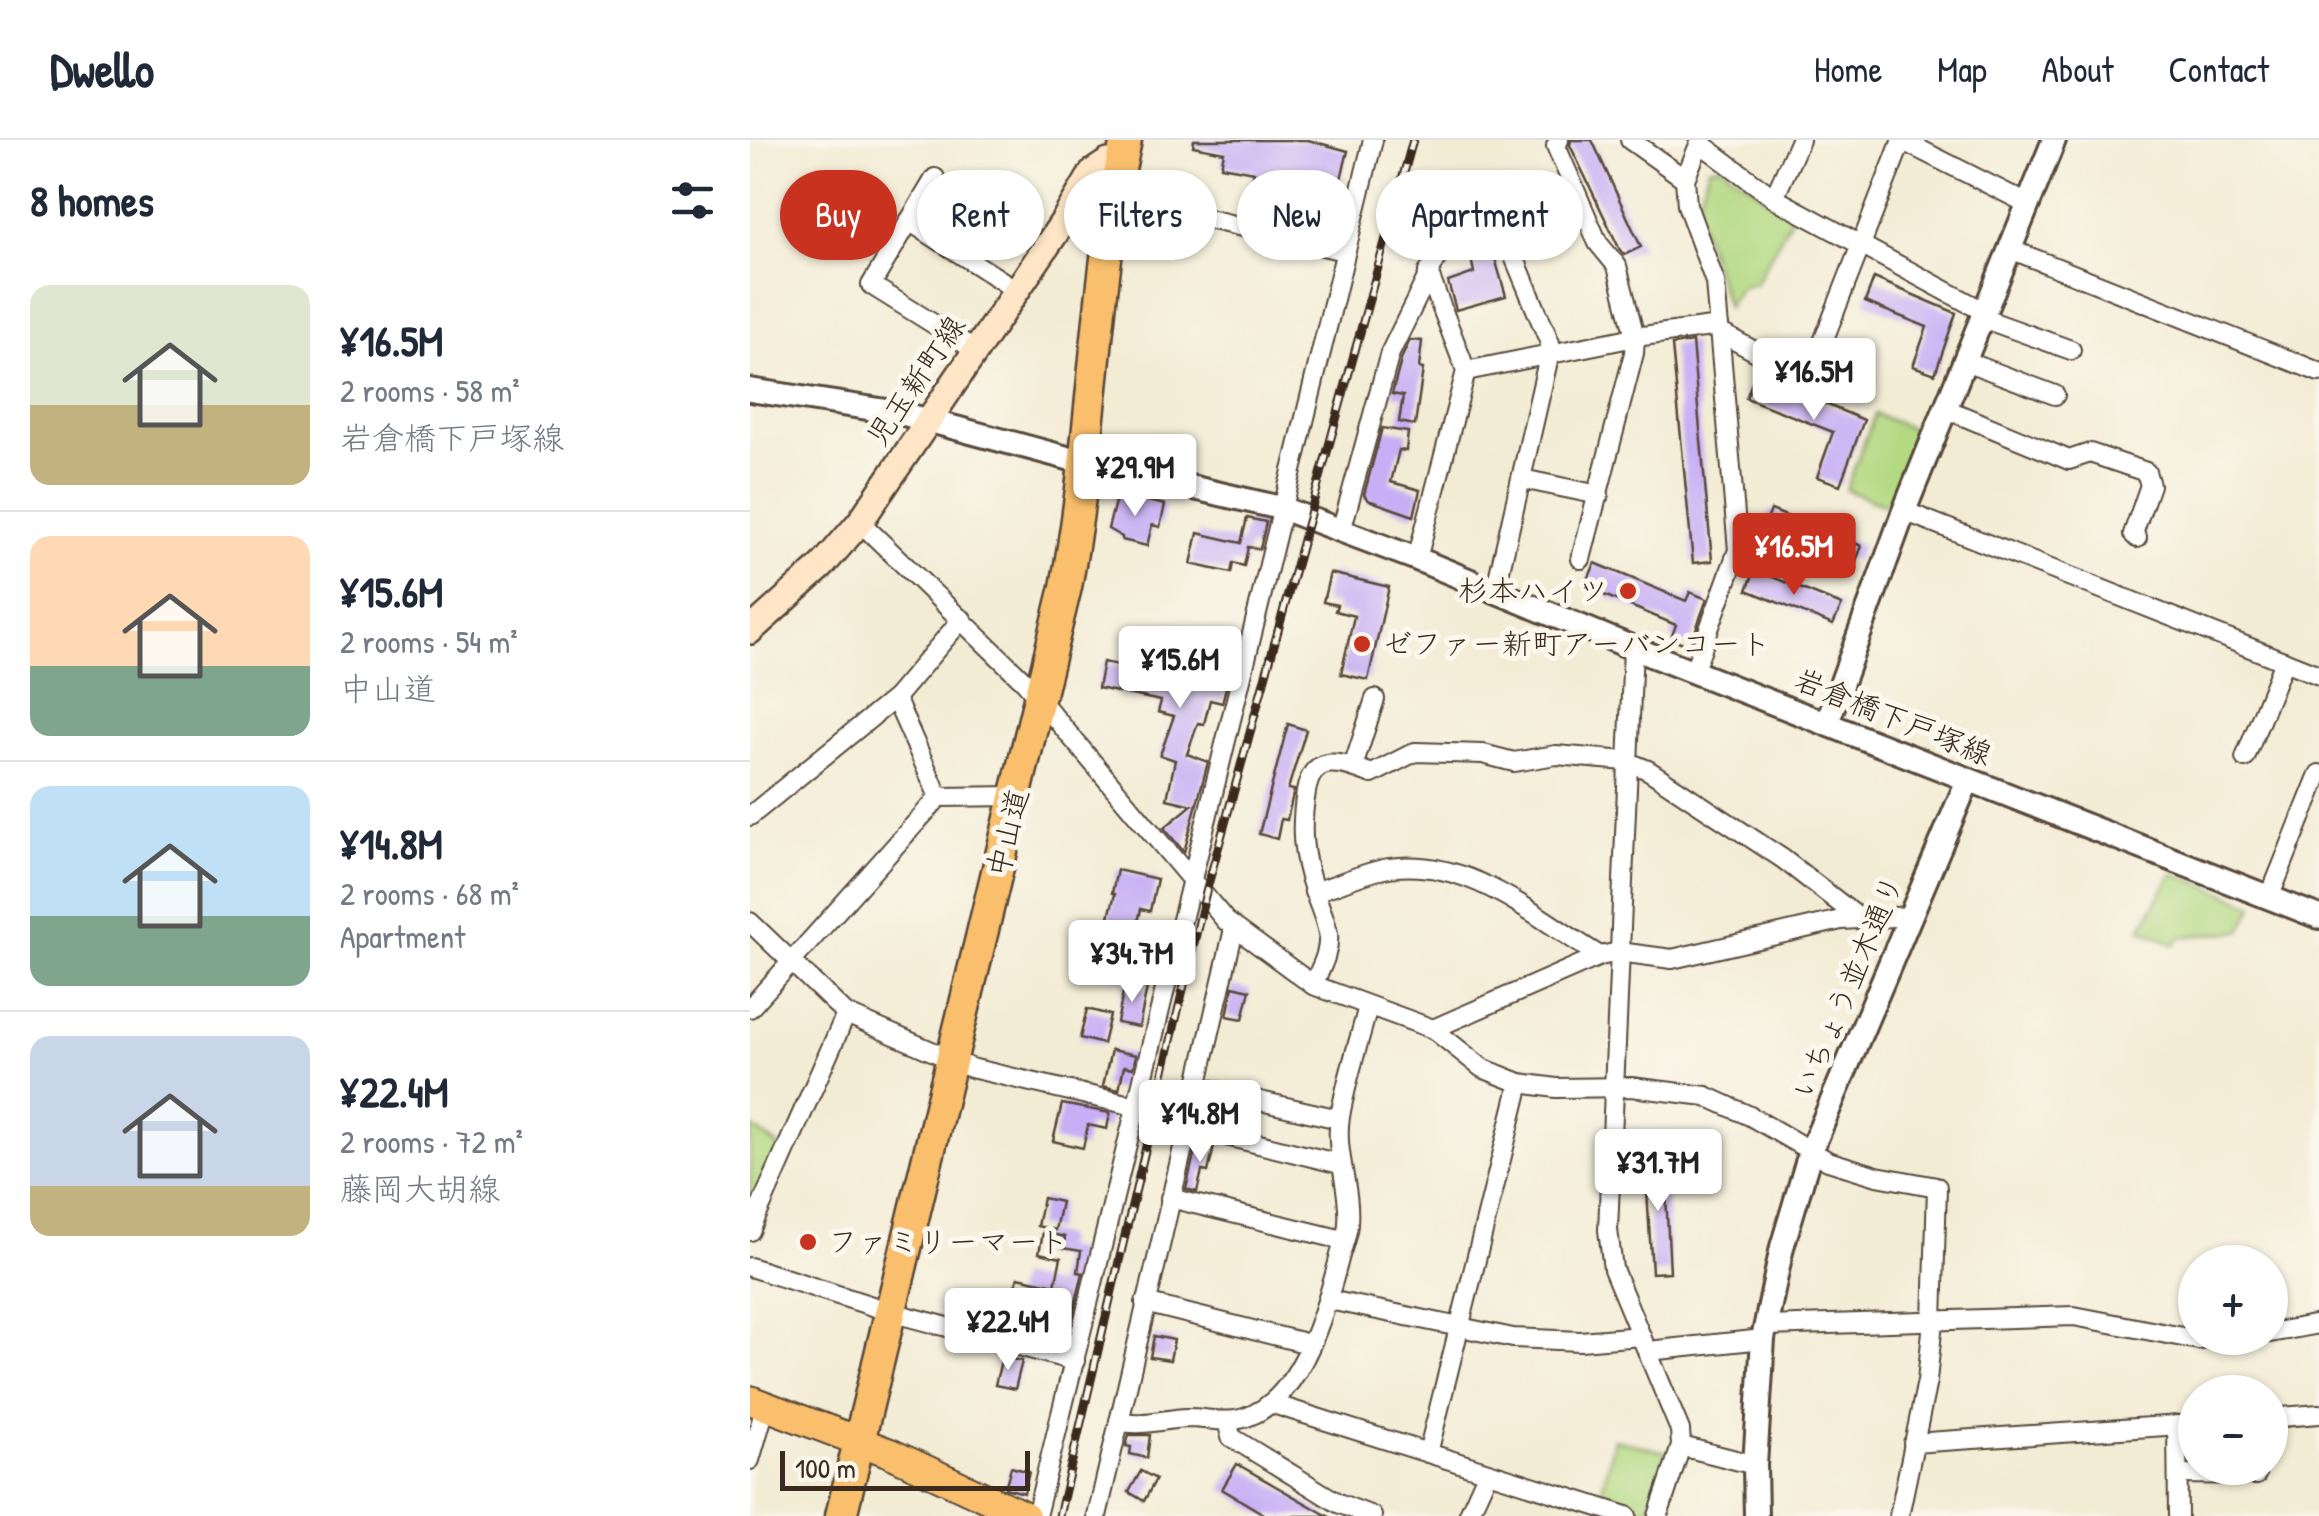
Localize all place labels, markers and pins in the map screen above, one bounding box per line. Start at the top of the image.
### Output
pin: ¥16.5M [1733,338,1895,423]
pin: ¥29.9M [1054,434,1216,519]
pin: ¥16.5M [1713,513,1875,598]
place label: 杉本ハイツ [1458,570,1608,610]
marker: 杉本ハイツ [1617,580,1639,602]
place label: ゼファー新町アーバンコート [1382,623,1771,663]
pin: ¥15.6M [1099,626,1261,711]
marker: ゼファー新町アーバンコート [1351,633,1373,655]
pin: ¥34.7M [1051,920,1213,1005]
pin: ¥14.8M [1119,1080,1281,1165]
pin: ¥31.7M [1577,1129,1739,1214]
place label: ファミリーマート [828,1221,1069,1261]
marker: ファミリーマート [797,1231,819,1253]
pin: ¥22.4M [927,1288,1089,1373]

